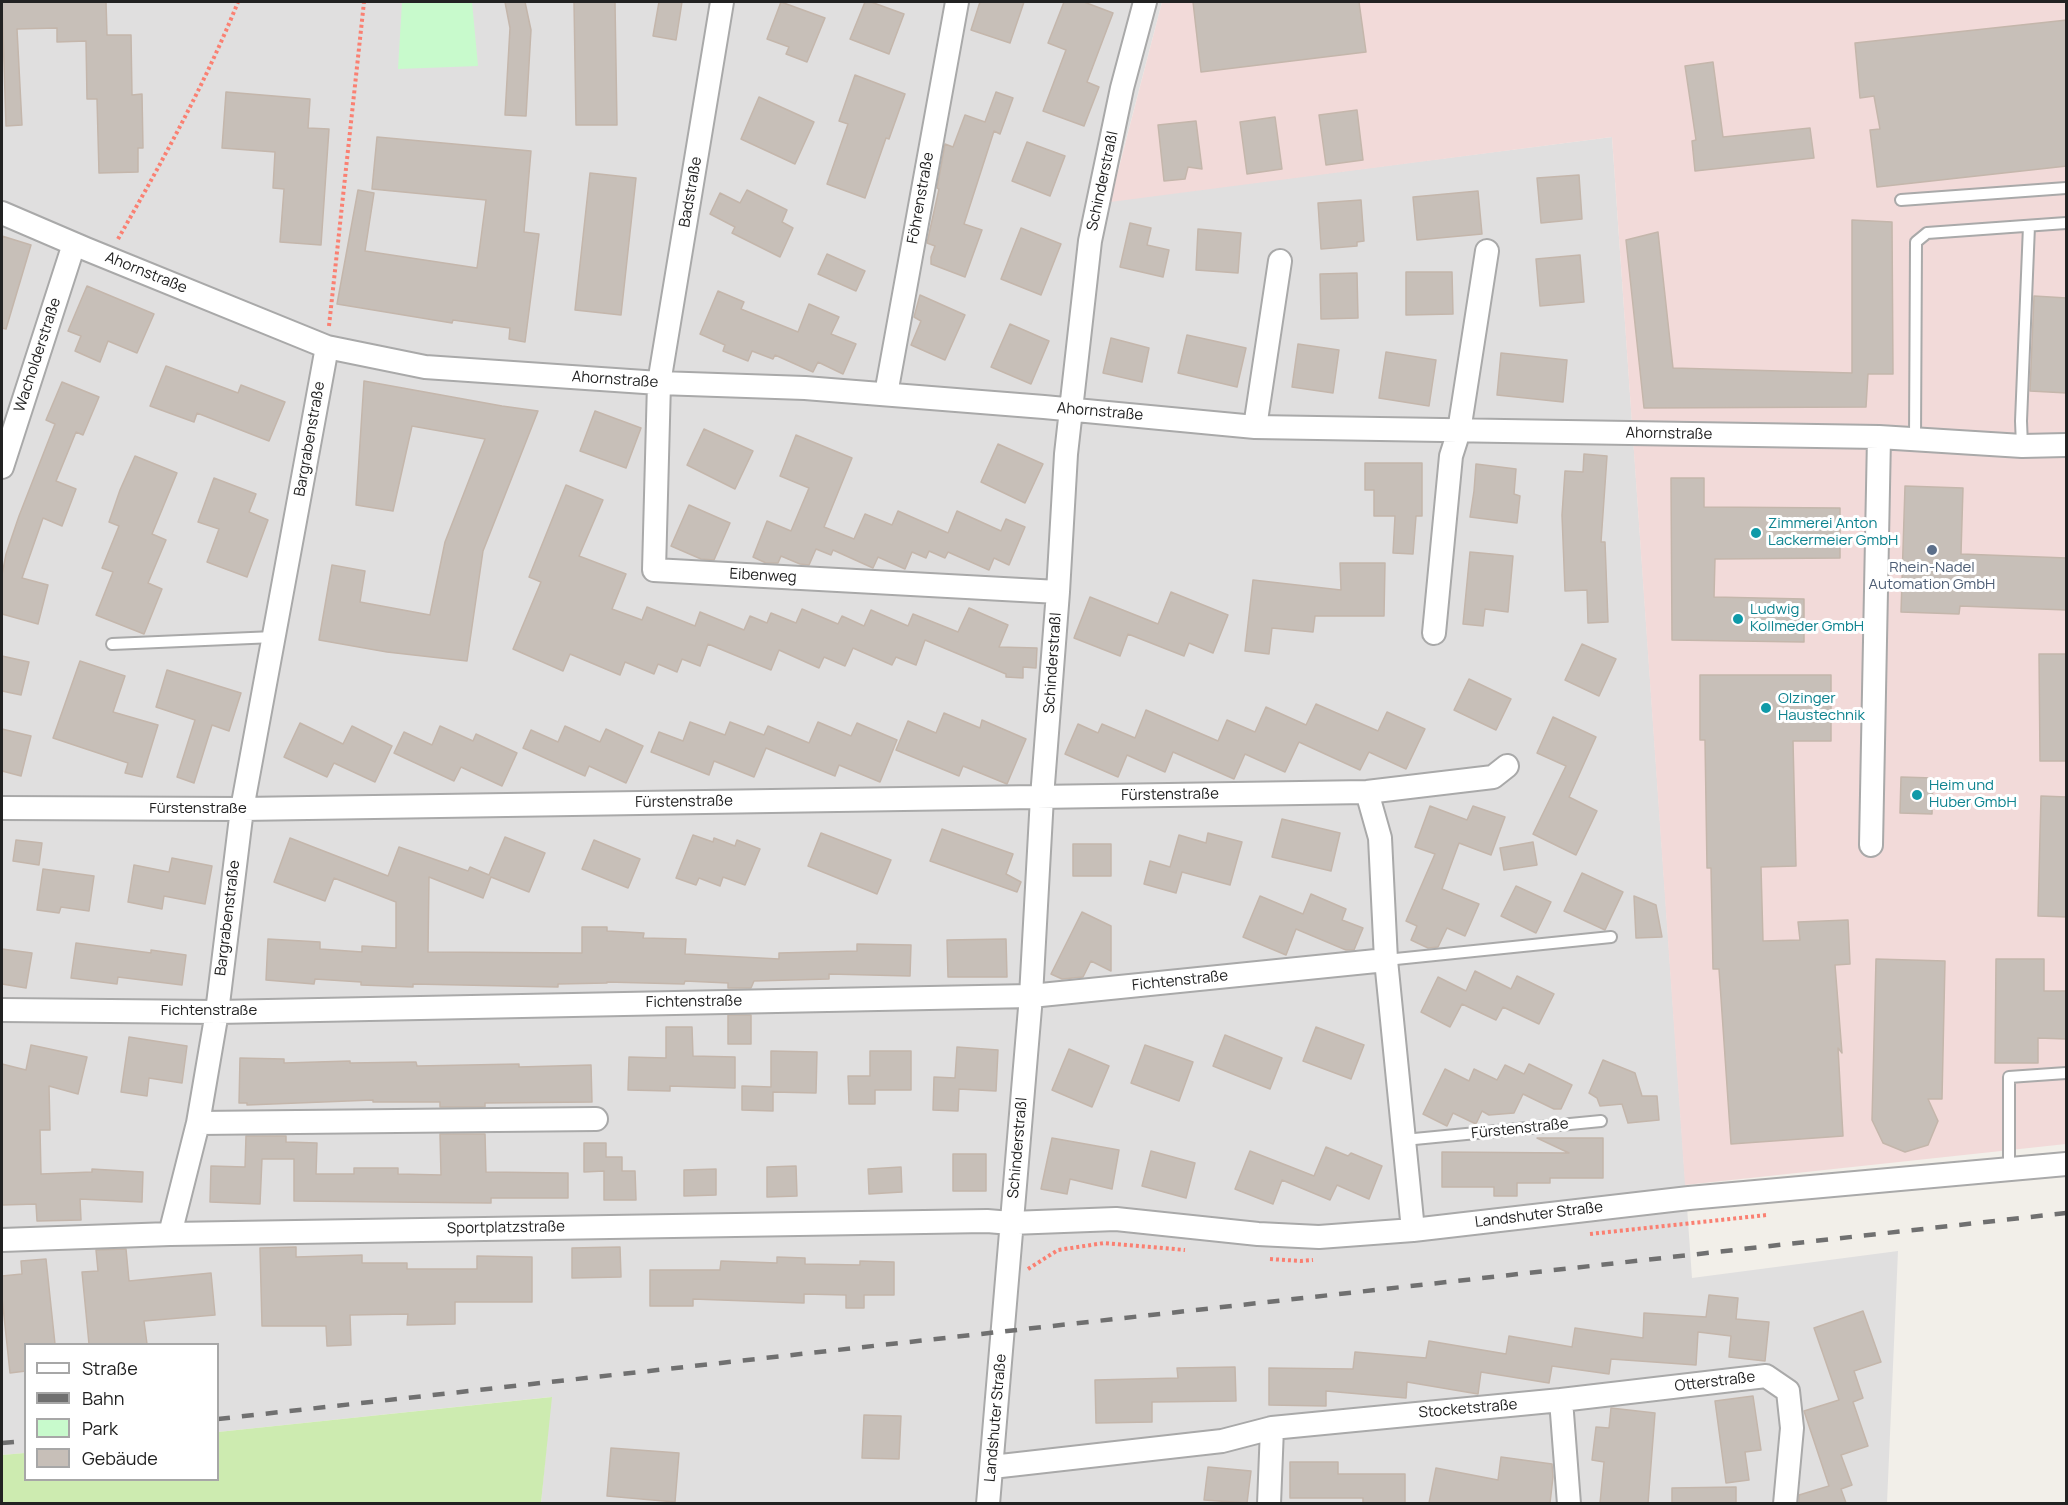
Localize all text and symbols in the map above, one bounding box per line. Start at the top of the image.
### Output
street label: Schinderstraßl [1084,130,1122,232]
street label: Föhrenstraße [904,151,938,245]
street label: Badstraße [676,155,706,229]
street label: Ahornstraße [102,248,190,298]
street label: Wacholderstraße [11,296,65,414]
street label: Ahornstraße [571,368,659,392]
street label: Bargrabenstraße [291,380,329,498]
street label: Ahornstraße [1056,399,1144,425]
street label: Ahornstraße [1626,424,1712,444]
place label: Zimmerei Anton Lackermeier GmbH [1768,515,1898,550]
marker: Zimmerei Anton Lackermeier GmbH [1749,526,1763,540]
marker: Rhein-Nadel Automation GmbH [1925,543,1939,557]
place label: Rhein-Nadel Automation GmbH [1869,559,1995,594]
street label: Eibenweg [729,565,797,587]
place label: Ludwig Kollmeder GmbH [1750,601,1864,636]
street label: Schinderstraßl [1040,612,1066,714]
marker: Ludwig Kollmeder GmbH [1731,612,1745,626]
place label: Olzinger Haustechnik [1778,690,1865,725]
marker: Olzinger Haustechnik [1759,701,1773,715]
place label: Heim und Huber GmbH [1929,777,2017,812]
street label: Fürstenstraße [1121,785,1219,805]
marker: Heim und Huber GmbH [1910,788,1924,802]
street label: Fürstenstraße [635,792,733,812]
street label: Fürstenstraße [149,800,247,818]
street label: Bargrabenstraße [212,859,244,977]
street label: Fichtenstraße [1131,967,1229,995]
street label: Fichtenstraße [646,992,742,1012]
street label: Fichtenstraße [161,1002,257,1020]
street label: Schinderstraßl [1005,1097,1031,1199]
street label: Fürstenstraße [1470,1115,1570,1143]
street label: Landshuter Straße [1474,1198,1604,1232]
street label: Sportplatzstraße [447,1218,565,1238]
legend [24,1343,219,1481]
street label: Landshuter Straße [981,1353,1011,1483]
text: Straße [82,1356,138,1380]
street label: Otterstraße [1674,1368,1756,1396]
text: Bahn [82,1386,124,1410]
street label: Stocketstraße [1418,1396,1518,1422]
text: Park [82,1416,118,1440]
text: Gebäude [82,1446,158,1470]

